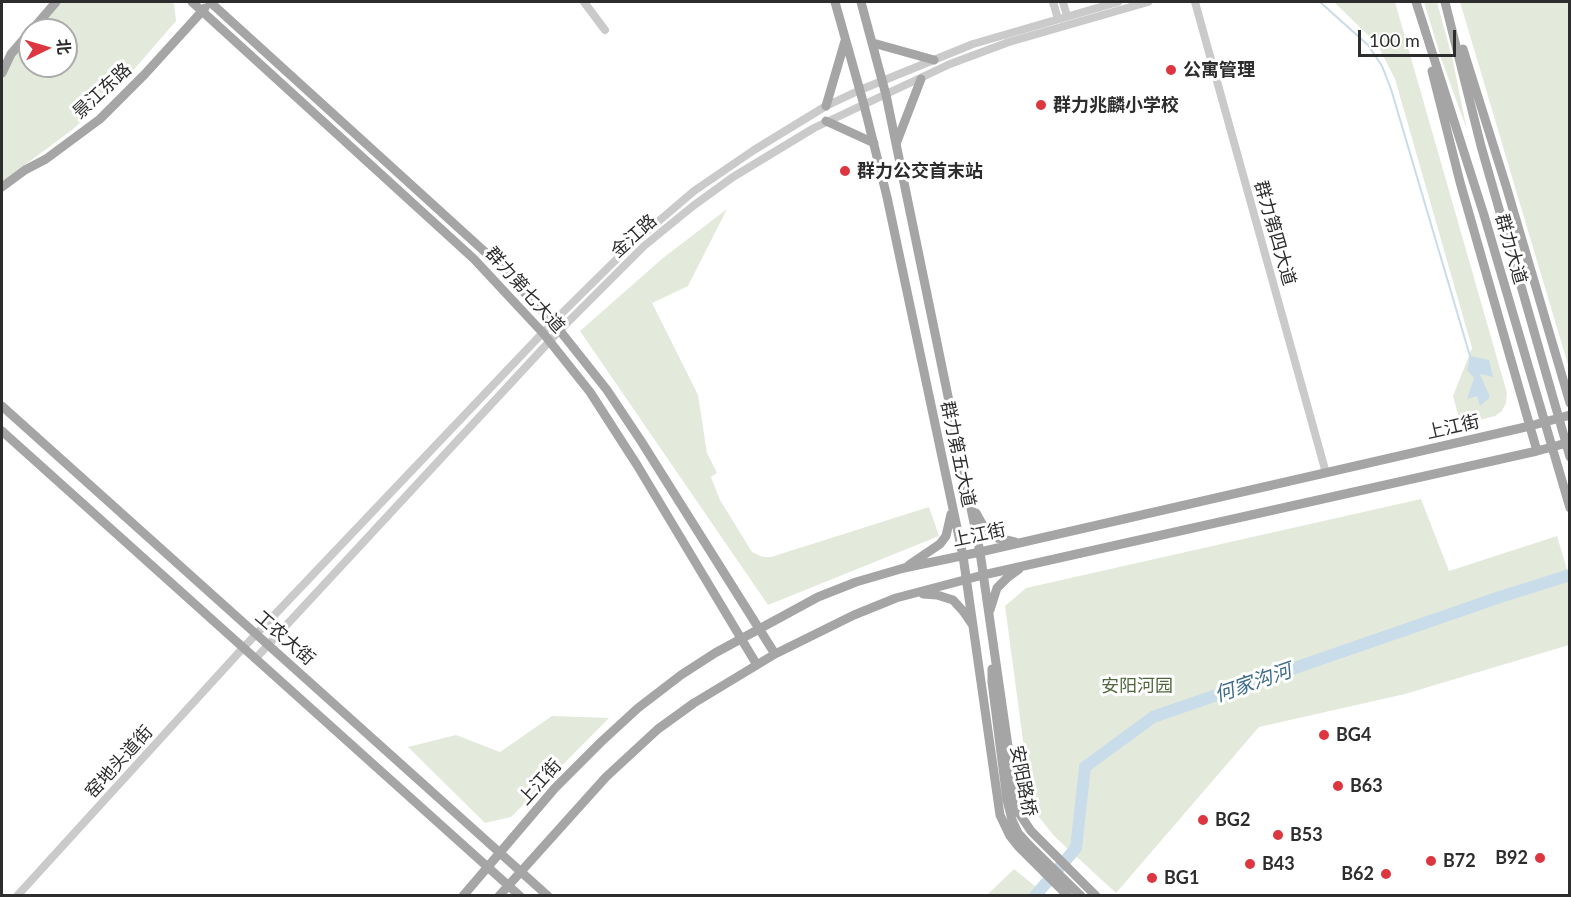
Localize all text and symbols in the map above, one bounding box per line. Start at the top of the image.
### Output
north arrow [18,18,78,78]
scale bar [1361,18,1458,56]
text: 100 m [1369,29,1420,51]
text: 北 [54,38,75,55]
street label: 景江东路 [68,59,136,123]
place label: 公寓管理 [1183,59,1255,81]
marker: 公寓管理 [1164,63,1178,77]
place label: 群力兆麟小学校 [1053,94,1179,116]
marker: 群力兆麟小学校 [1034,98,1048,112]
place label: 群力公交首末站 [857,160,983,182]
marker: 群力公交首末站 [838,164,852,178]
street label: 群力第四大道 [1250,178,1300,288]
street label: 金江路 [607,210,661,262]
street label: 群力大道 [1491,211,1531,287]
street label: 群力第七大道 [481,243,569,337]
street label: 群力第五大道 [936,399,980,509]
street label: 上江街 [1424,410,1482,444]
street label: 上江街 [950,519,1008,551]
street label: 工农大街 [251,606,319,670]
water label: 何家沟河 [1211,659,1295,707]
park label: 安阳河园 [1101,675,1173,697]
street label: 窑地头道街 [81,721,157,803]
place label: BG4 [1336,724,1371,746]
marker: BG4 [1317,728,1331,742]
street label: 安阳路桥 [1006,744,1040,818]
street label: 上江街 [514,755,566,809]
place label: B63 [1350,775,1383,797]
marker: B63 [1331,779,1345,793]
place label: BG2 [1215,809,1250,831]
marker: BG2 [1196,813,1210,827]
place label: B53 [1290,824,1323,846]
marker: B53 [1271,828,1285,842]
place label: B92 [1495,847,1528,869]
place label: B72 [1443,850,1476,872]
marker: B92 [1533,851,1547,865]
place label: B43 [1262,853,1295,875]
marker: B72 [1424,854,1438,868]
marker: B43 [1243,857,1257,871]
place label: B62 [1341,863,1374,885]
place label: BG1 [1164,867,1199,889]
marker: B62 [1379,867,1393,881]
marker: BG1 [1145,871,1159,885]

